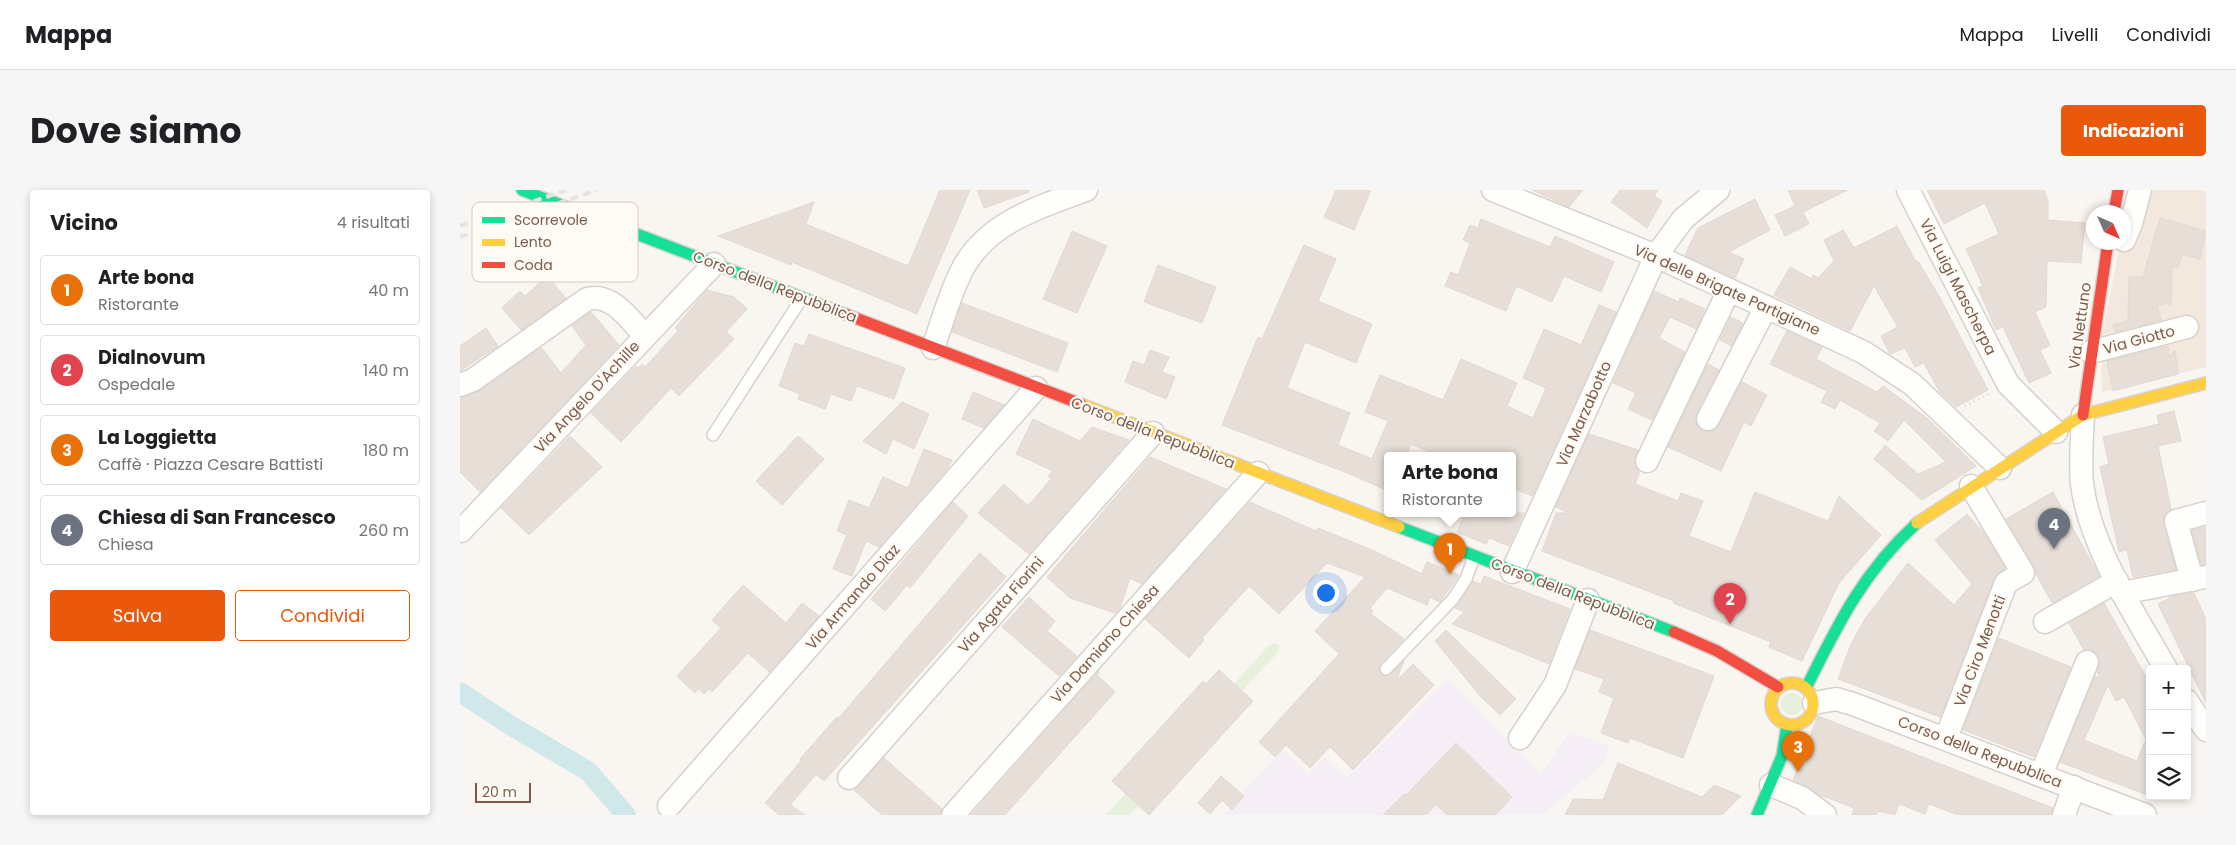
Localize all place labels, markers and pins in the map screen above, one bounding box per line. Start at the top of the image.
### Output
pin: 4 [2038,508,2070,549]
pin: 1 [1434,533,1466,574]
pin: 2 [1714,583,1746,624]
pin: 3 [1782,731,1814,772]

